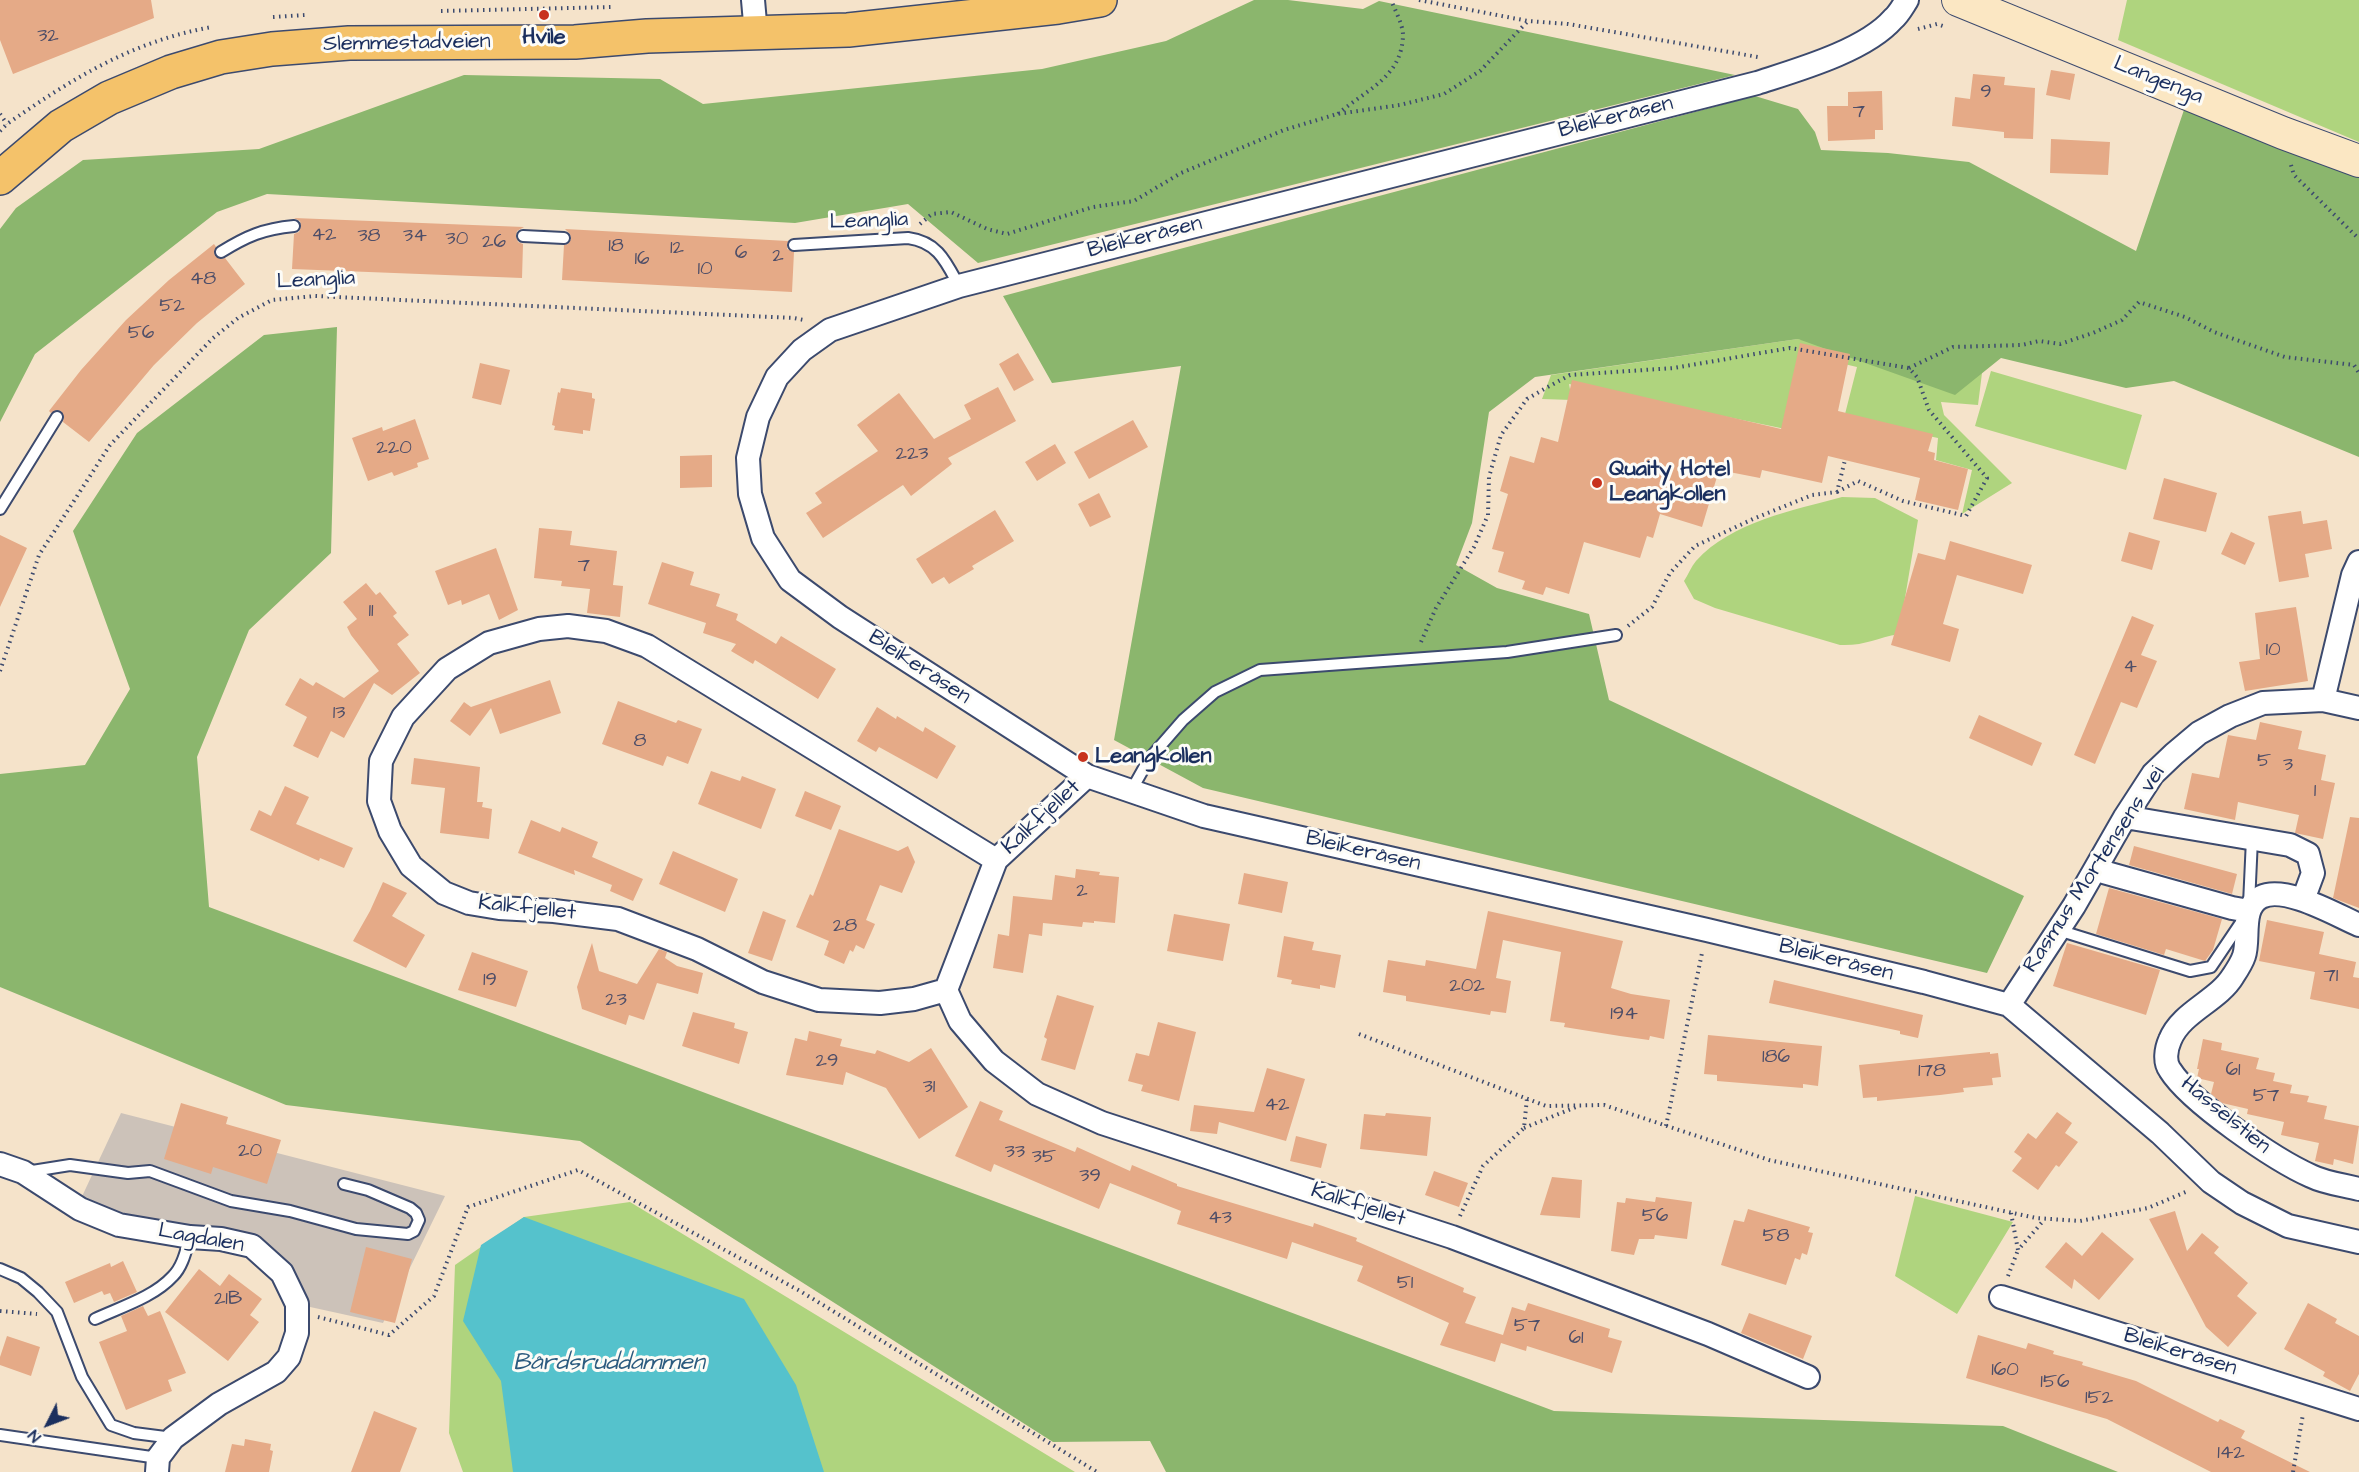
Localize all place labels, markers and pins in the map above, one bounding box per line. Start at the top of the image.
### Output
marker: Hvile [537,8,551,22]
place label: Hvile [522,25,566,51]
place label: Quaity Hotel Leangkollen [1609,457,1730,508]
marker: Quaity Hotel Leangkollen [1590,476,1604,490]
place label: Leangkollen [1095,744,1211,770]
marker: Leangkollen [1076,750,1090,764]

